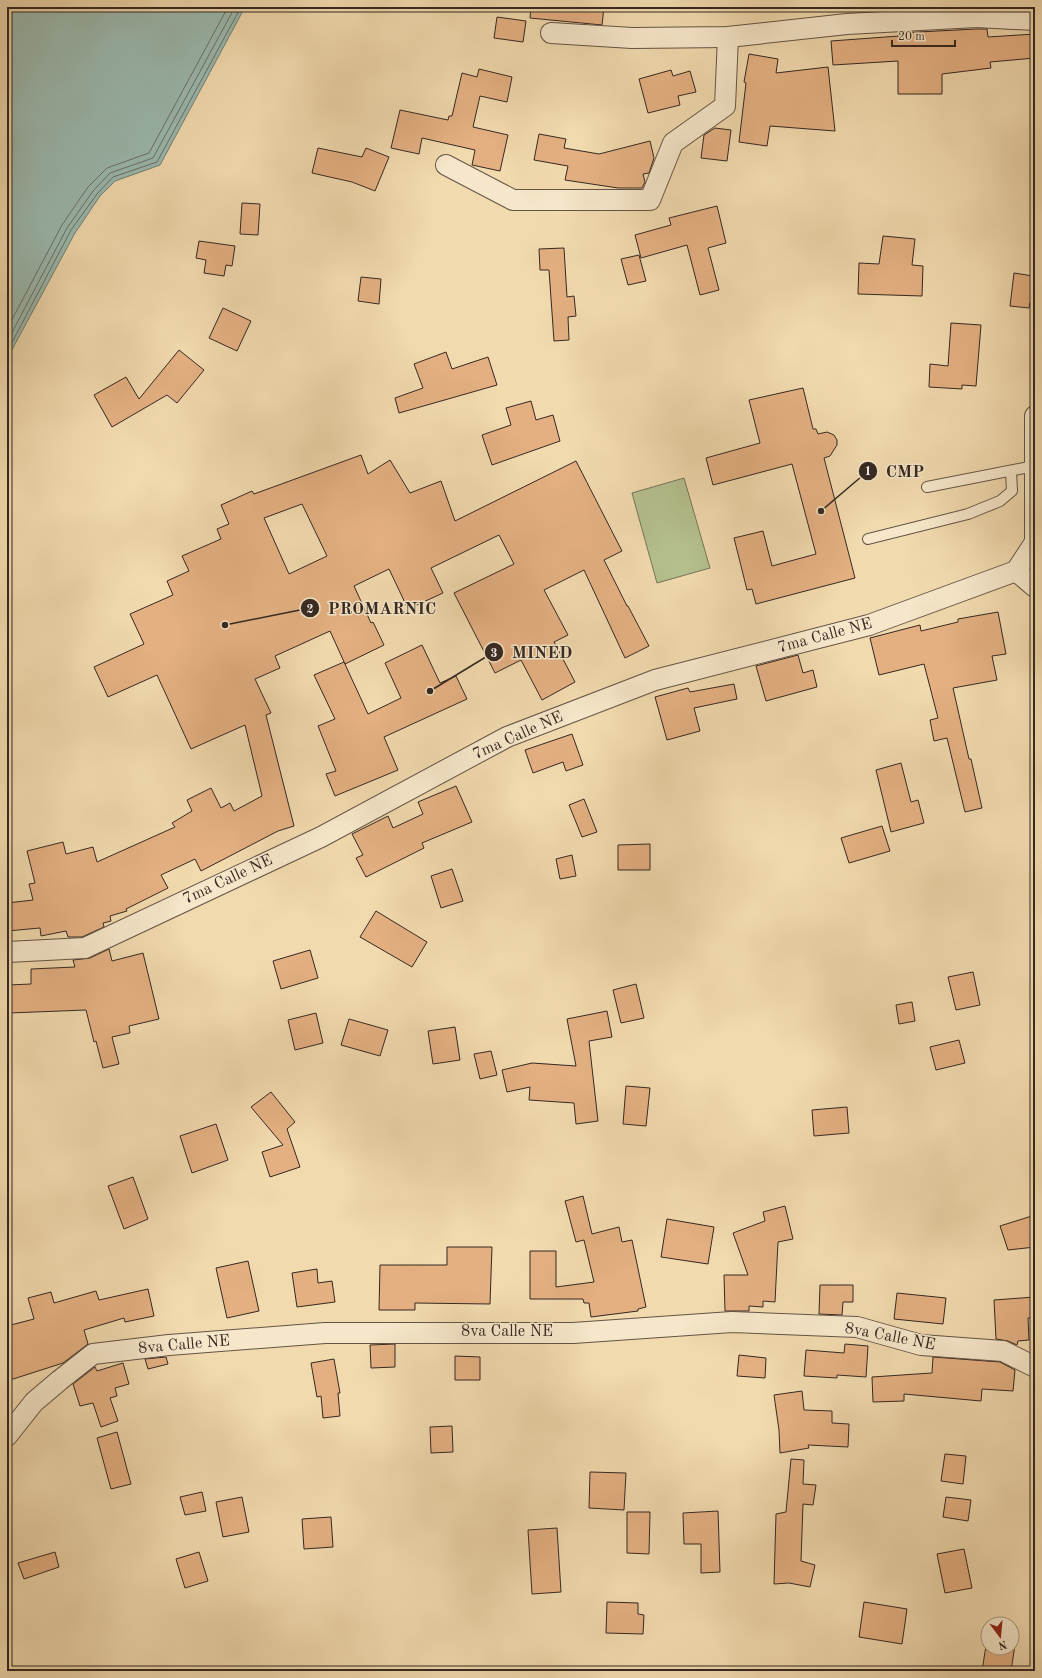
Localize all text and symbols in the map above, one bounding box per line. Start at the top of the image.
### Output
scale bar [892,22,955,48]
text: 20 m [898,31,925,43]
callout: CMP [858,457,932,486]
text: CMP [886,464,924,481]
text: 1 [865,466,871,478]
callout: PROMARNIC [300,594,445,623]
text: PROMARNIC [328,601,436,618]
text: 2 [307,604,314,616]
street label: 7ma Calle NE [776,616,874,656]
callout: MINED [484,638,581,667]
text: MINED [512,645,572,662]
text: 3 [491,648,498,660]
street label: 7ma Calle NE [471,709,565,763]
street label: 7ma Calle NE [181,852,275,908]
street label: 8va Calle NE [843,1320,937,1354]
street label: 8va Calle NE [461,1324,553,1340]
street label: 8va Calle NE [137,1333,231,1357]
north arrow [980,1616,1020,1656]
text: N [996,1638,1008,1651]

